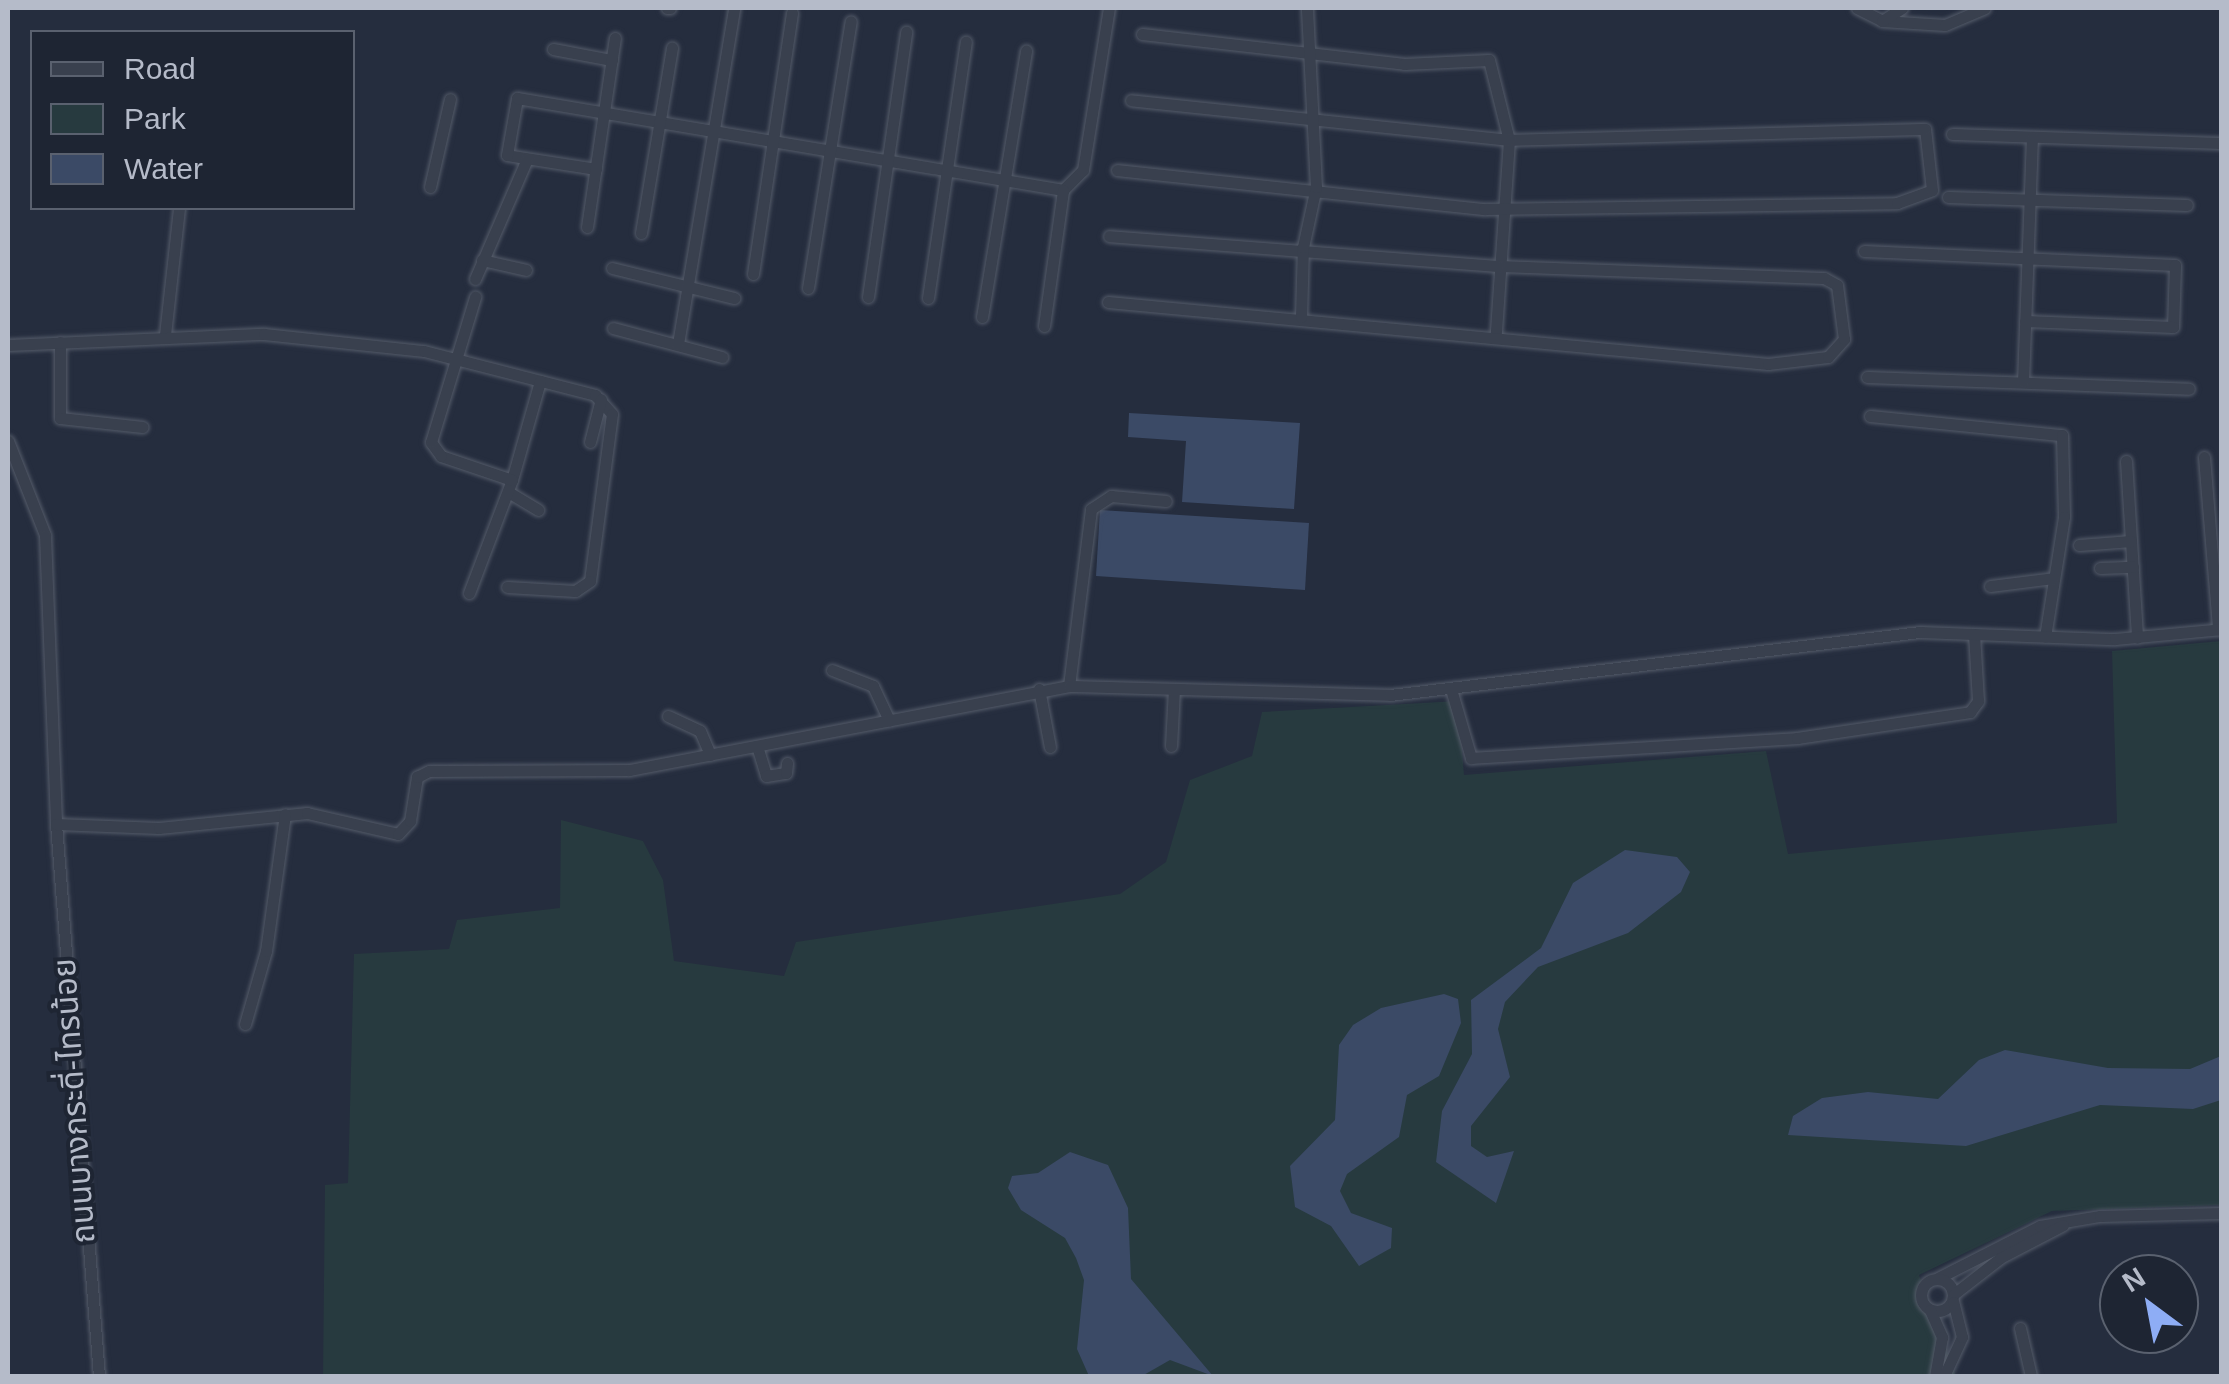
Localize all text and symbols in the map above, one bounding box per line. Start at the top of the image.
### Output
legend [30,30,355,210]
text: Road [124,52,196,85]
text: Park [124,102,186,135]
text: Water [124,152,203,185]
street label: ถนนบางกระดี่-ไทรน้อย [45,957,103,1245]
north arrow [2099,1254,2199,1354]
text: N [2117,1261,2151,1298]

